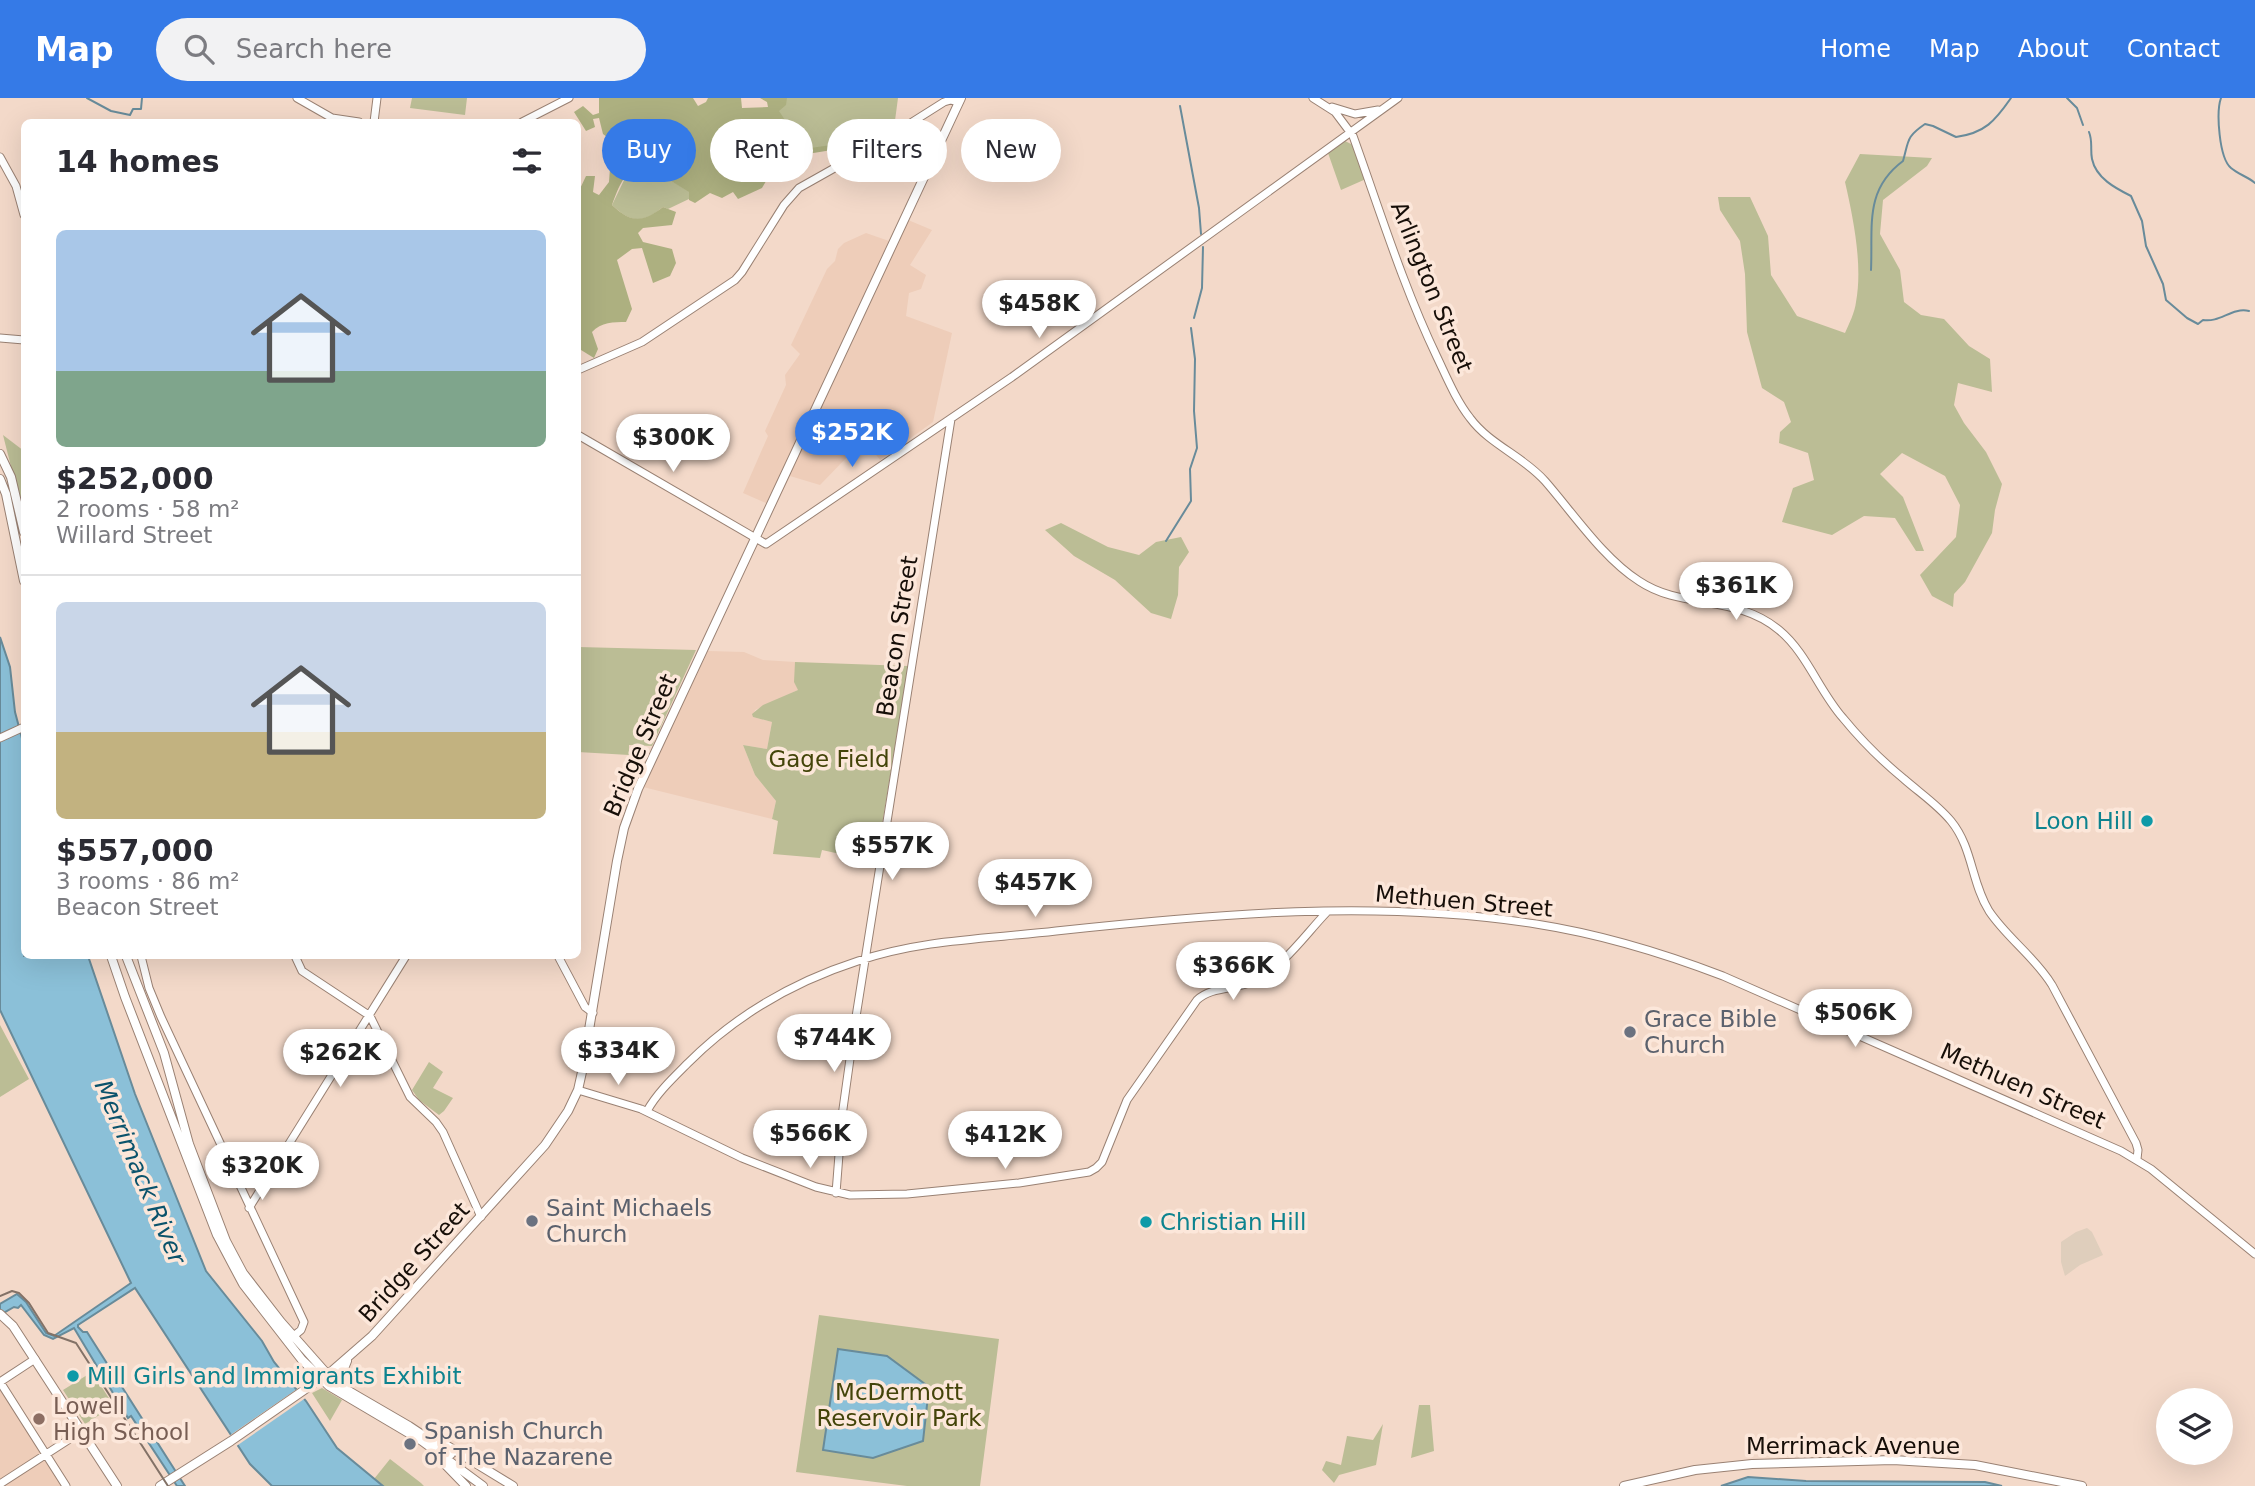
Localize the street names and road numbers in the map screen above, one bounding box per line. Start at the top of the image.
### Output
street label: Arlington Street [1386,198,1478,376]
street label: Beacon Street [871,554,923,718]
street label: Bridge Street [598,670,682,820]
street label: Methuen Street [1374,880,1554,922]
street label: Methuen Street [1936,1038,2110,1134]
street label: Bridge Street [353,1197,475,1327]
street label: Merrimack Avenue [1746,1433,1960,1459]

